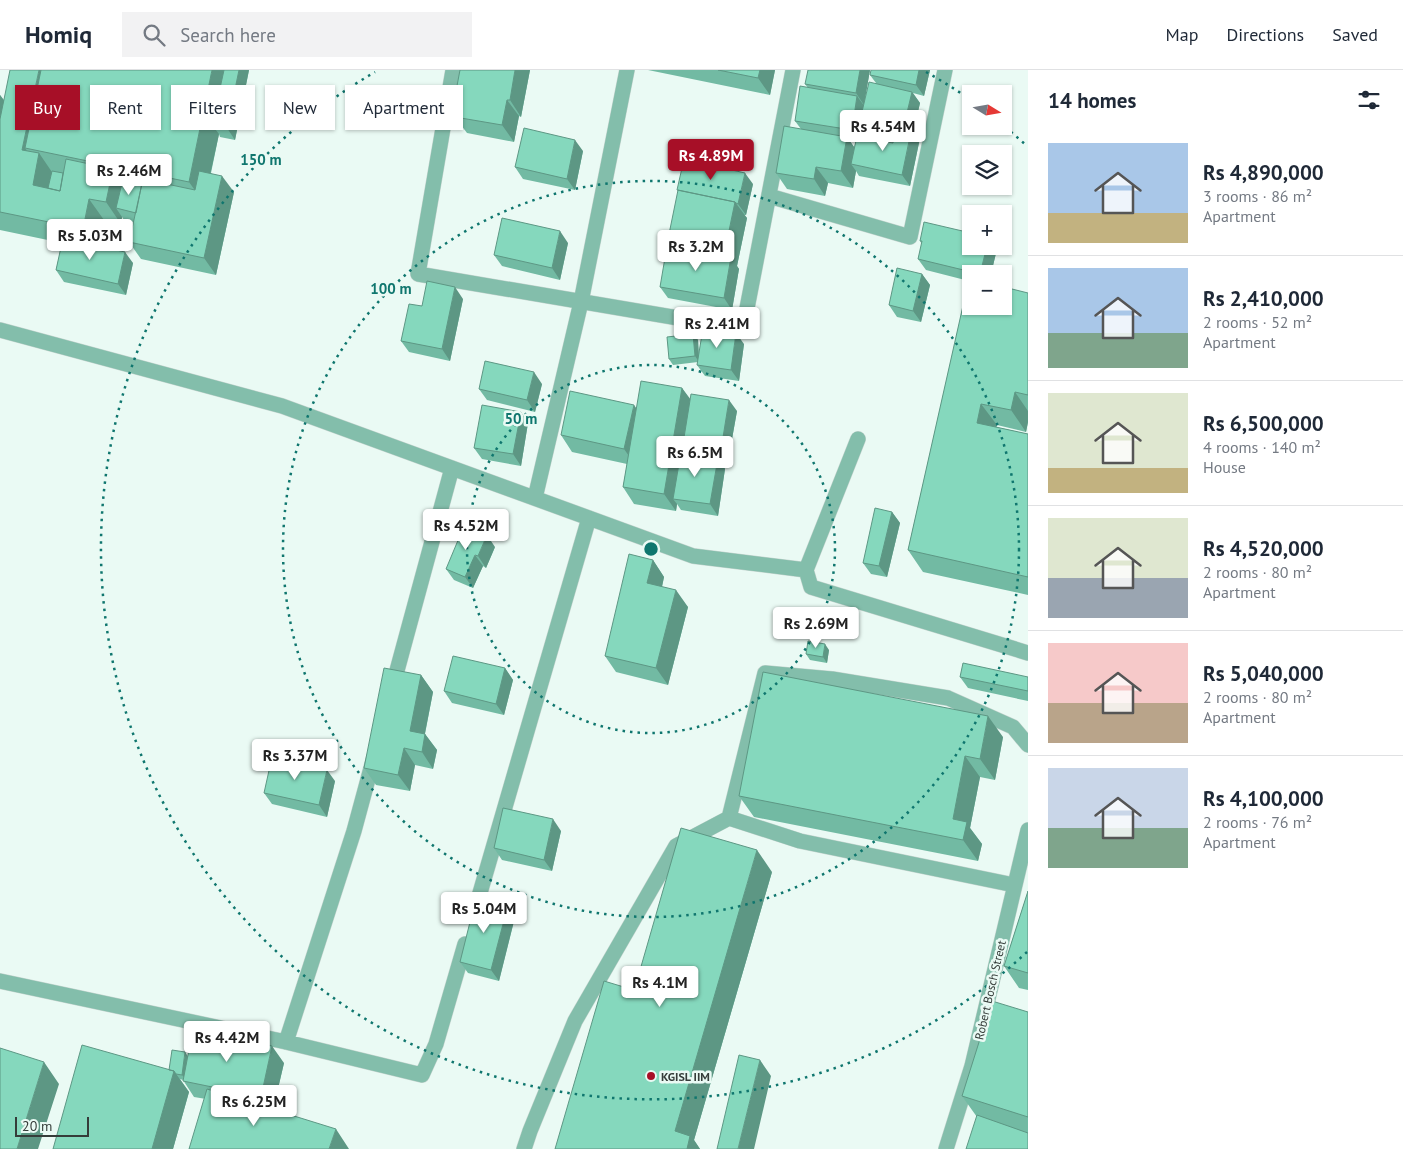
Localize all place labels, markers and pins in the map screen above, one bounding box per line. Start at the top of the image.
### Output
pin: Rs 4.54M [831,109,935,152]
pin: Rs 4.89M [659,138,763,181]
pin: Rs 2.46M [77,154,181,196]
pin: Rs 5.03M [38,218,142,261]
pin: Rs 3.2M [650,230,742,272]
pin: Rs 2.41M [665,306,769,349]
pin: Rs 6.5M [649,436,741,478]
pin: Rs 4.52M [414,508,518,551]
centre of rings [642,540,660,558]
pin: Rs 2.69M [764,606,868,649]
pin: Rs 3.37M [243,738,347,781]
pin: Rs 5.04M [432,892,536,934]
pin: Rs 4.1M [614,966,706,1008]
pin: Rs 4.42M [175,1020,279,1063]
place label: KGISL IIM [661,1069,710,1084]
marker: KGISL IIM [645,1070,657,1082]
pin: Rs 6.25M [202,1084,306,1127]

